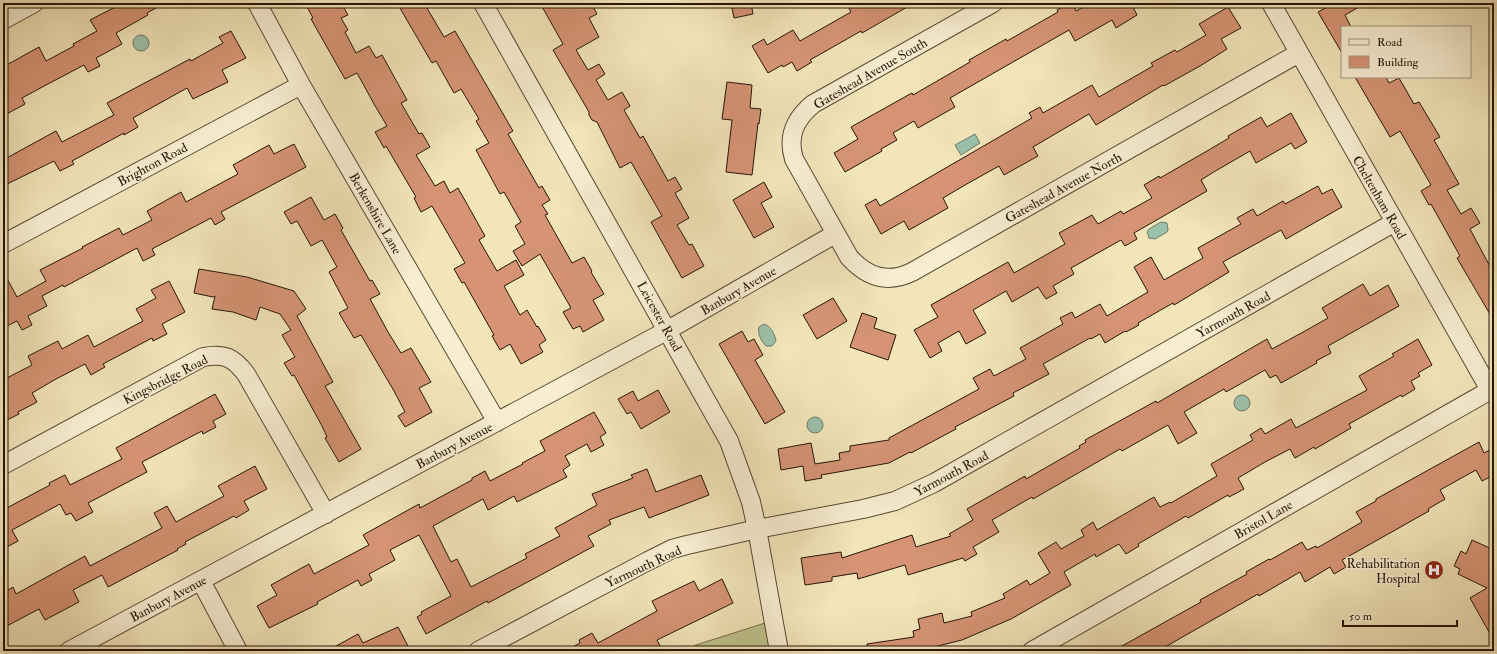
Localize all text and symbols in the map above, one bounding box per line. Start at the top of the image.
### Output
legend [1341,26,1471,78]
street label: Gateshead Avenue South [811,35,930,113]
text: Road [1377,35,1402,50]
text: Building [1377,55,1420,70]
street label: Brighton Road [115,139,191,190]
street label: Gateshead Avenue North [1002,149,1125,227]
street label: Cheltenham Road [1349,153,1410,243]
street label: Berkenshire Lane [345,170,405,258]
street label: Banbury Avenue [698,263,780,320]
street label: Leicester Road [633,279,685,355]
street label: Yarmouth Road [1194,288,1274,342]
street label: Kingsbridge Road [120,351,211,408]
street label: Banbury Avenue [413,419,496,474]
street label: Yarmouth Road [912,447,992,500]
street label: Bristol Lane [1232,497,1296,543]
street label: Yarmouth Road [603,542,684,591]
place label: Rehabilitation Hospital [1347,556,1421,588]
hospital icon: Rehabilitation Hospital [1423,559,1445,581]
street label: Banbury Avenue [127,572,210,627]
scale bar [1343,602,1457,628]
text: 50 m [1349,609,1373,624]

